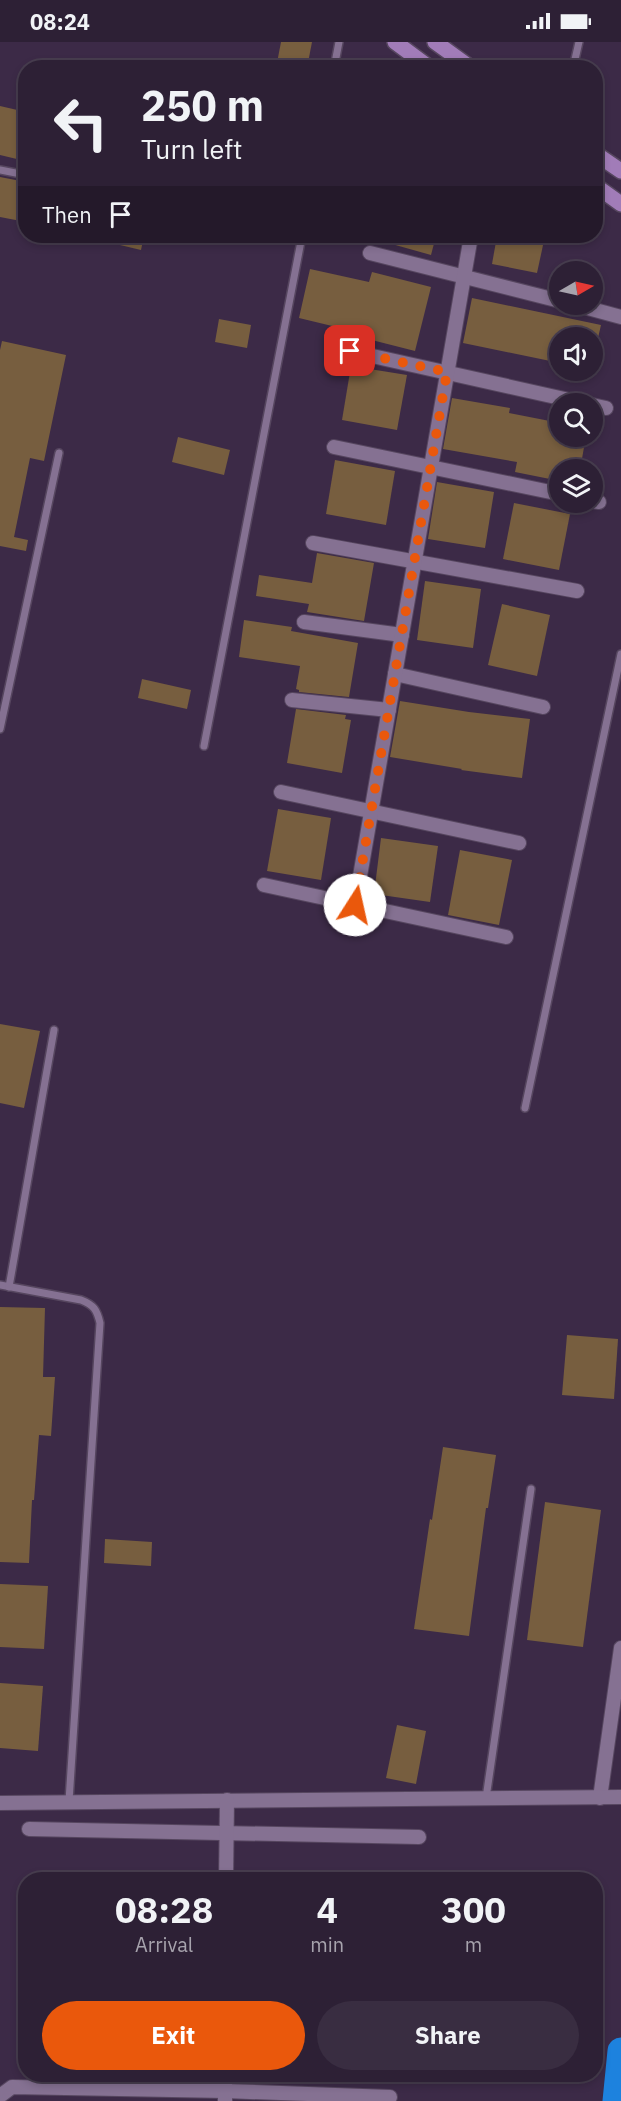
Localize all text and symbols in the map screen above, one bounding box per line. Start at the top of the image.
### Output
text: 08:24 [30,7,90,36]
text: 250 m [141,78,264,133]
icon: left [42,84,120,162]
text: Turn left [141,131,242,166]
icon: arrive [104,198,137,231]
text: Then [42,200,92,229]
north arrow [549,261,603,315]
map controls [549,261,603,513]
pin [324,325,375,376]
button: sound [549,327,603,381]
icon: arrive [333,334,366,367]
button: search [549,393,603,447]
button: layers [549,459,603,513]
position arrow [323,873,387,937]
text: 08:28 [115,1886,213,1933]
text: 4 [316,1886,338,1933]
text: 300 [441,1886,506,1933]
text: Arrival [135,1931,193,1958]
text: min [310,1931,344,1958]
text: m [465,1931,482,1958]
button: Exit [42,2001,305,2070]
button: Share [317,2001,579,2070]

